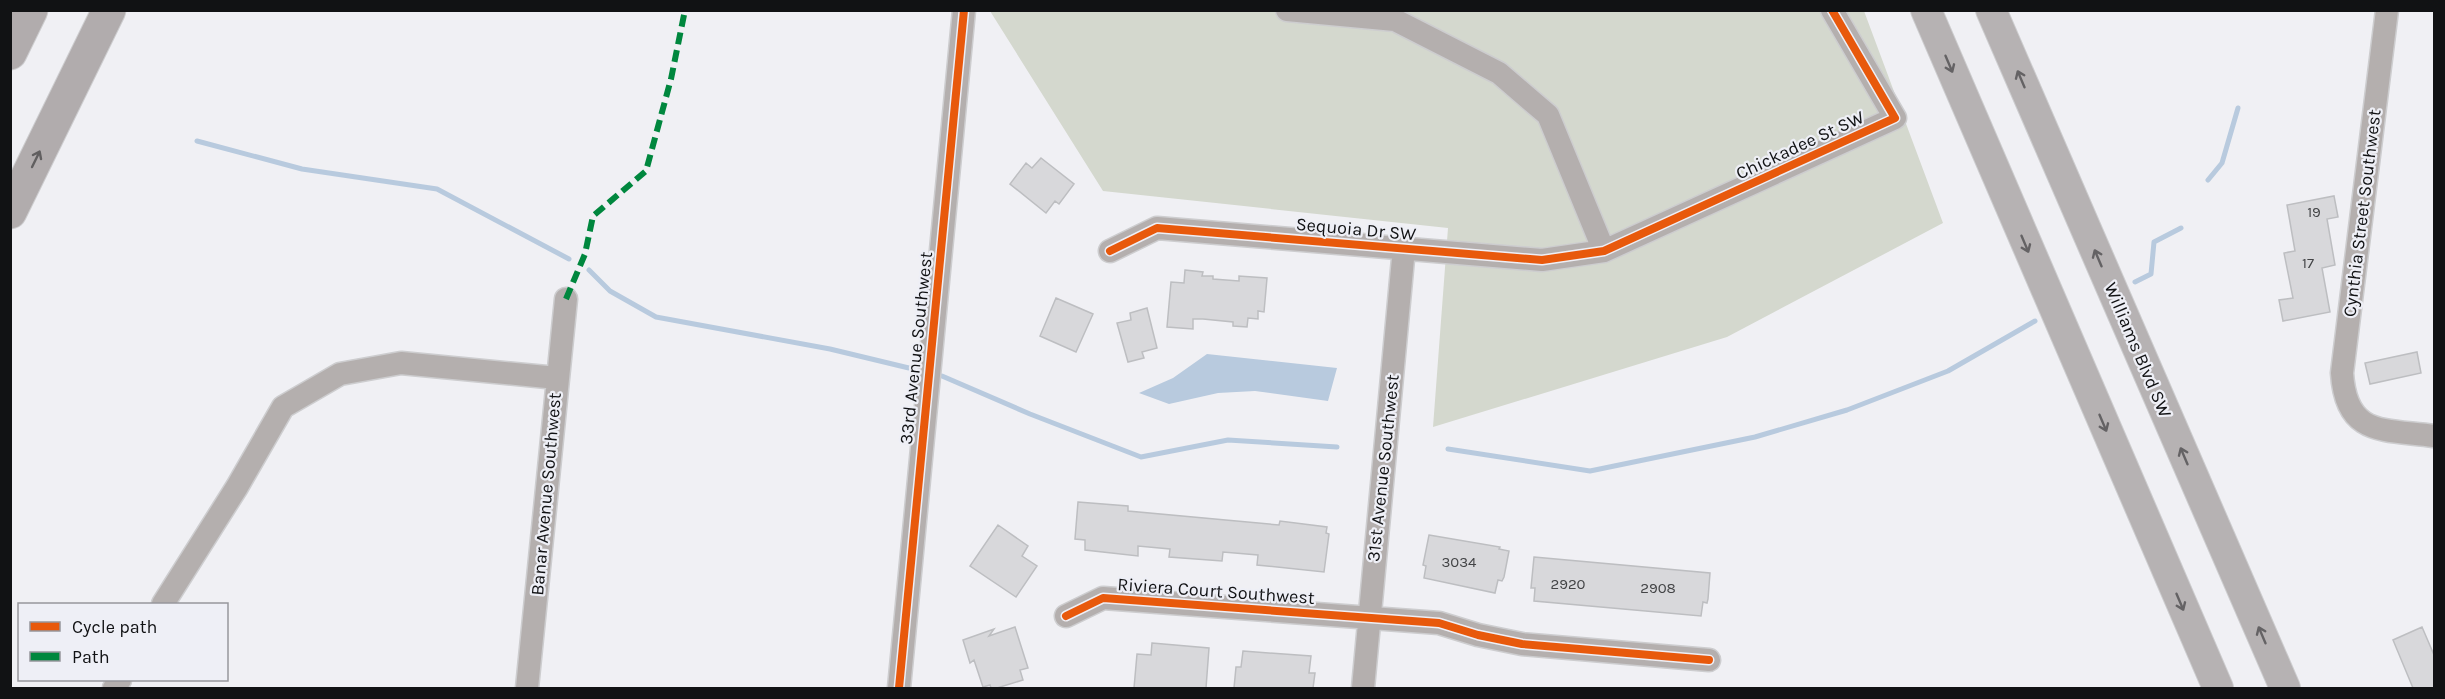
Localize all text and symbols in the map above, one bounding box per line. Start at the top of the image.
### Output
one-way arrow [1943,55,1955,73]
one-way arrow [2015,70,2026,88]
street label: Chickadee St SW [1732,106,1868,184]
street label: Cynthia Street Southwest [2338,108,2386,318]
one-way arrow [31,151,43,169]
house number: 19 [2307,203,2321,221]
street label: Sequoia Dr SW [1295,213,1417,245]
one-way arrow [2020,234,2031,252]
one-way arrow [2092,249,2103,267]
street label: 33rd Avenue Southwest [895,250,937,446]
house number: 17 [2302,254,2314,272]
street label: Williams Blvd SW [2100,279,2176,421]
street label: 31st Avenue Southwest [1362,373,1404,563]
street label: Banar Avenue Southwest [526,391,566,597]
one-way arrow [2097,413,2109,431]
one-way arrow [2178,447,2189,466]
house number: 3034 [1442,553,1477,571]
street label: Riviera Court Southwest [1117,573,1316,609]
house number: 2920 [1551,575,1586,593]
house number: 2908 [1640,579,1676,597]
one-way arrow [2175,592,2186,610]
legend [18,603,228,681]
text: Cycle path [72,616,157,638]
one-way arrow [2255,626,2267,644]
text: Path [72,646,110,668]

